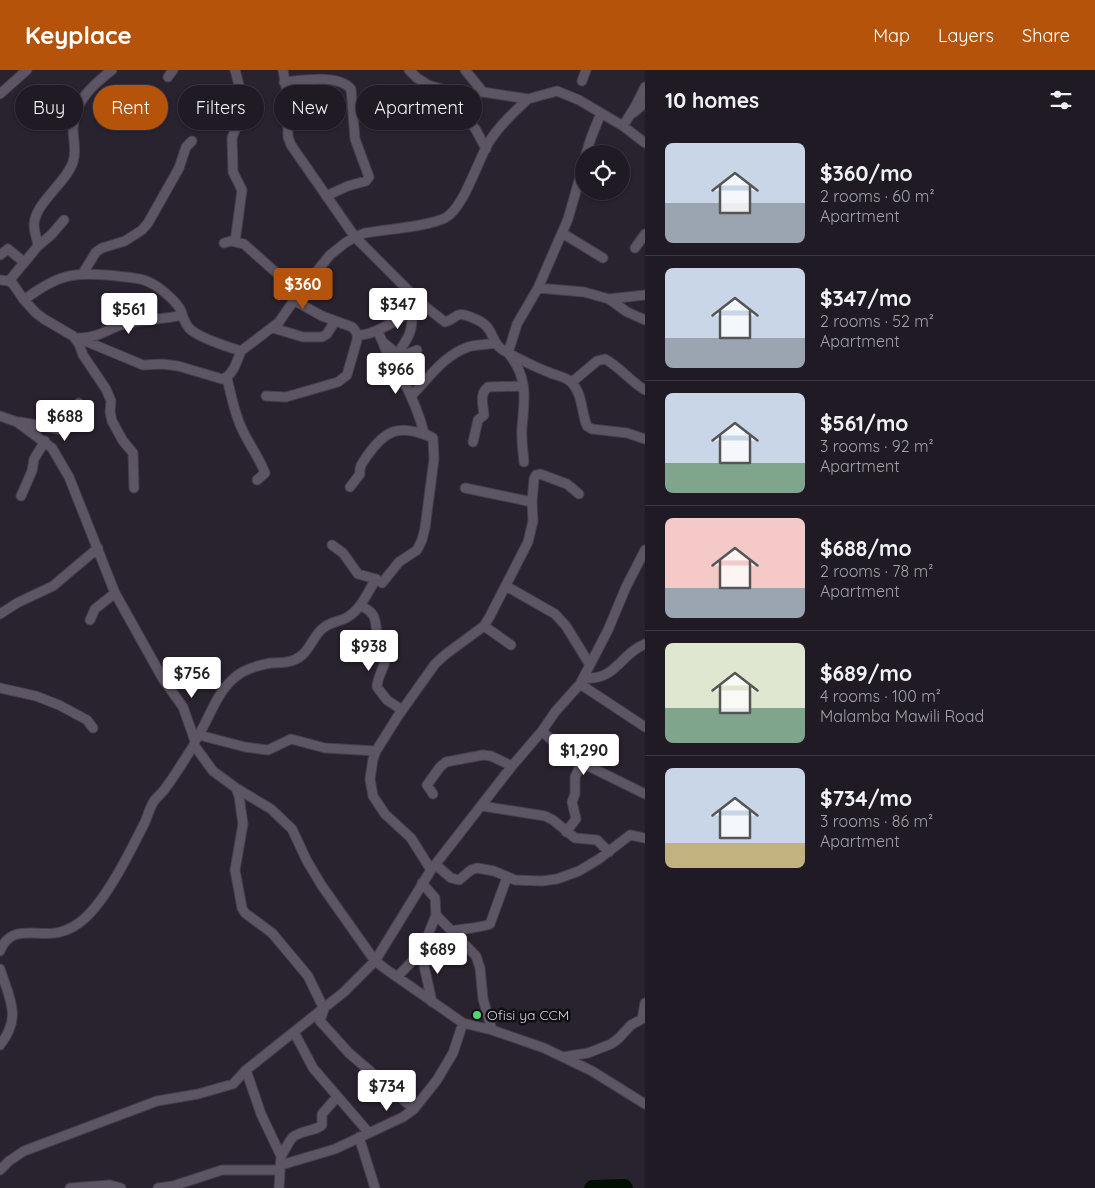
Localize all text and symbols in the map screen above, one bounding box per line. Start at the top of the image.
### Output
text: Keyplace [25,20,132,50]
text: Map [873,24,910,47]
text: Layers [938,24,994,47]
text: Share [1022,24,1070,47]
chip: Buy [15,85,83,130]
chip: Rent [93,85,168,130]
chip: Filters [178,85,264,130]
chip: New [274,85,346,130]
chip: Apartment [356,85,482,130]
icon: filters [1047,86,1075,114]
text: 10 homes [665,87,759,113]
map controls [575,145,630,200]
button: locate [575,145,630,200]
text: $360/mo [820,160,913,186]
icon: home [705,163,765,223]
text: 2 rooms · 60 m² [820,186,934,206]
text: Apartment [820,206,900,226]
pin: $360 [273,268,333,310]
text: $360 [285,274,321,294]
text: $347/mo [820,285,911,311]
pin: $347 [368,288,428,330]
icon: home [705,288,765,348]
pin: $561 [99,292,159,335]
text: $347 [380,294,416,314]
text: $561 [112,299,146,319]
text: 2 rooms · 52 m² [820,311,934,331]
text: Apartment [820,331,900,351]
pin: $966 [366,352,426,395]
text: $966 [378,359,414,379]
pin: $688 [35,400,95,442]
text: $688 [47,406,83,426]
text: $561/mo [820,410,908,436]
icon: home [705,413,765,473]
text: 3 rooms · 92 m² [820,436,934,456]
text: Apartment [820,456,900,476]
text: $688/mo [820,535,912,561]
icon: home [705,538,765,598]
text: 2 rooms · 78 m² [820,561,933,581]
text: Apartment [820,581,900,601]
pin: $938 [339,630,399,672]
text: $938 [351,636,387,656]
pin: $756 [162,656,222,699]
text: $689/mo [820,660,912,686]
text: $756 [174,663,210,683]
icon: home [705,663,765,723]
text: 4 rooms · 100 m² [820,686,941,706]
text: Malamba Mawili Road [820,706,984,726]
pin: $1,290 [543,734,625,776]
text: $1,290 [560,740,608,760]
text: $734/mo [820,785,912,811]
icon: home [705,788,765,848]
text: 3 rooms · 86 m² [820,811,933,831]
text: Apartment [820,831,900,851]
pin: $689 [408,932,468,975]
text: $689 [420,939,456,959]
place label: Ofisi ya CCM [487,1006,569,1024]
marker: Ofisi ya CCM [471,1009,483,1021]
pin: $734 [357,1070,417,1112]
text: $734 [369,1076,405,1096]

